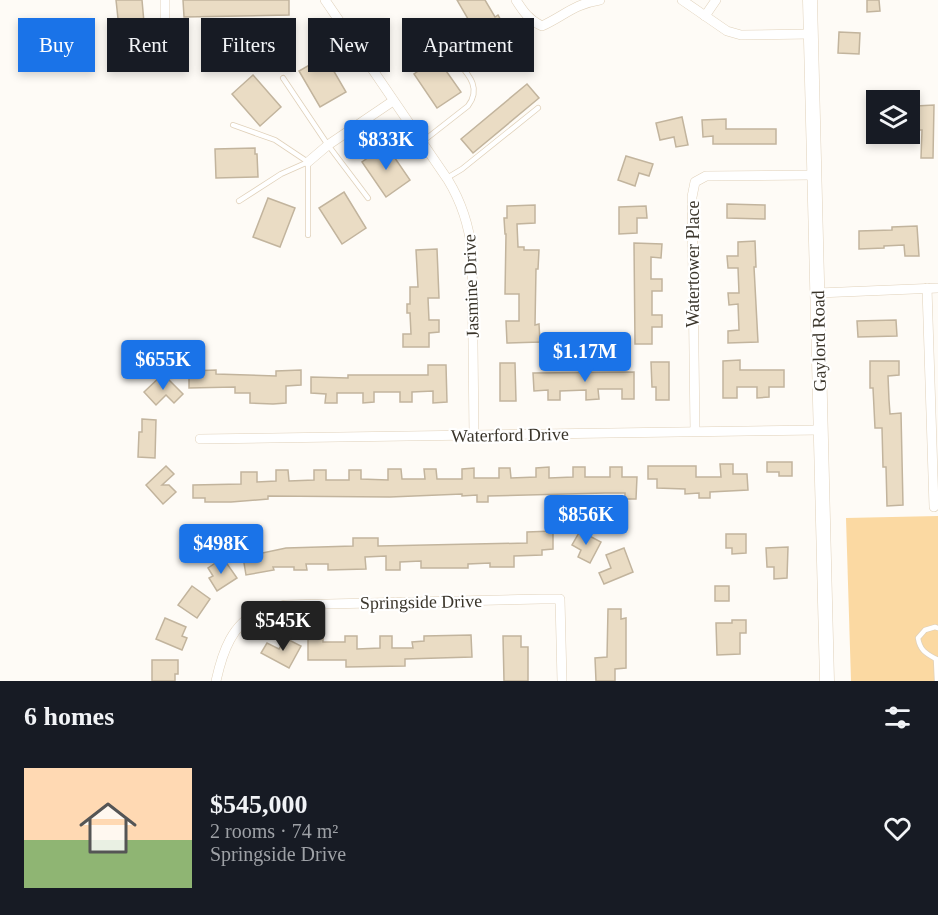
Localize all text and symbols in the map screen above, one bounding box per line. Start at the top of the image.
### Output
chip: Buy [18,18,95,72]
chip: Rent [107,18,189,72]
chip: Filters [201,18,296,72]
chip: New [308,18,390,72]
chip: Apartment [402,18,534,72]
map controls [866,90,920,144]
button: layers [866,90,920,144]
pin: $833K [344,120,428,171]
text: $833K [358,128,414,150]
street label: Watertower Place [683,200,703,327]
street label: Jasmine Drive [459,234,483,338]
street label: Gaylord Road [808,290,830,392]
pin: $1.17M [536,332,634,383]
pin: $655K [121,340,205,391]
text: $1.17M [553,340,617,362]
text: $655K [135,348,191,370]
street label: Waterford Drive [451,424,569,446]
pin: $856K [544,495,628,546]
text: $856K [558,503,614,525]
pin: $498K [179,524,263,575]
text: $498K [193,532,249,554]
street label: Springside Drive [360,591,482,613]
pin: $545K [241,601,325,652]
text: $545K [255,609,311,631]
icon: filters [881,701,914,734]
text: 6 homes [24,702,114,731]
text: $545,000 [210,790,308,819]
icon: home [72,792,144,864]
icon: heart [881,812,914,845]
text: 2 rooms · 74 m² [210,820,338,842]
text: Springside Drive [210,843,346,865]

